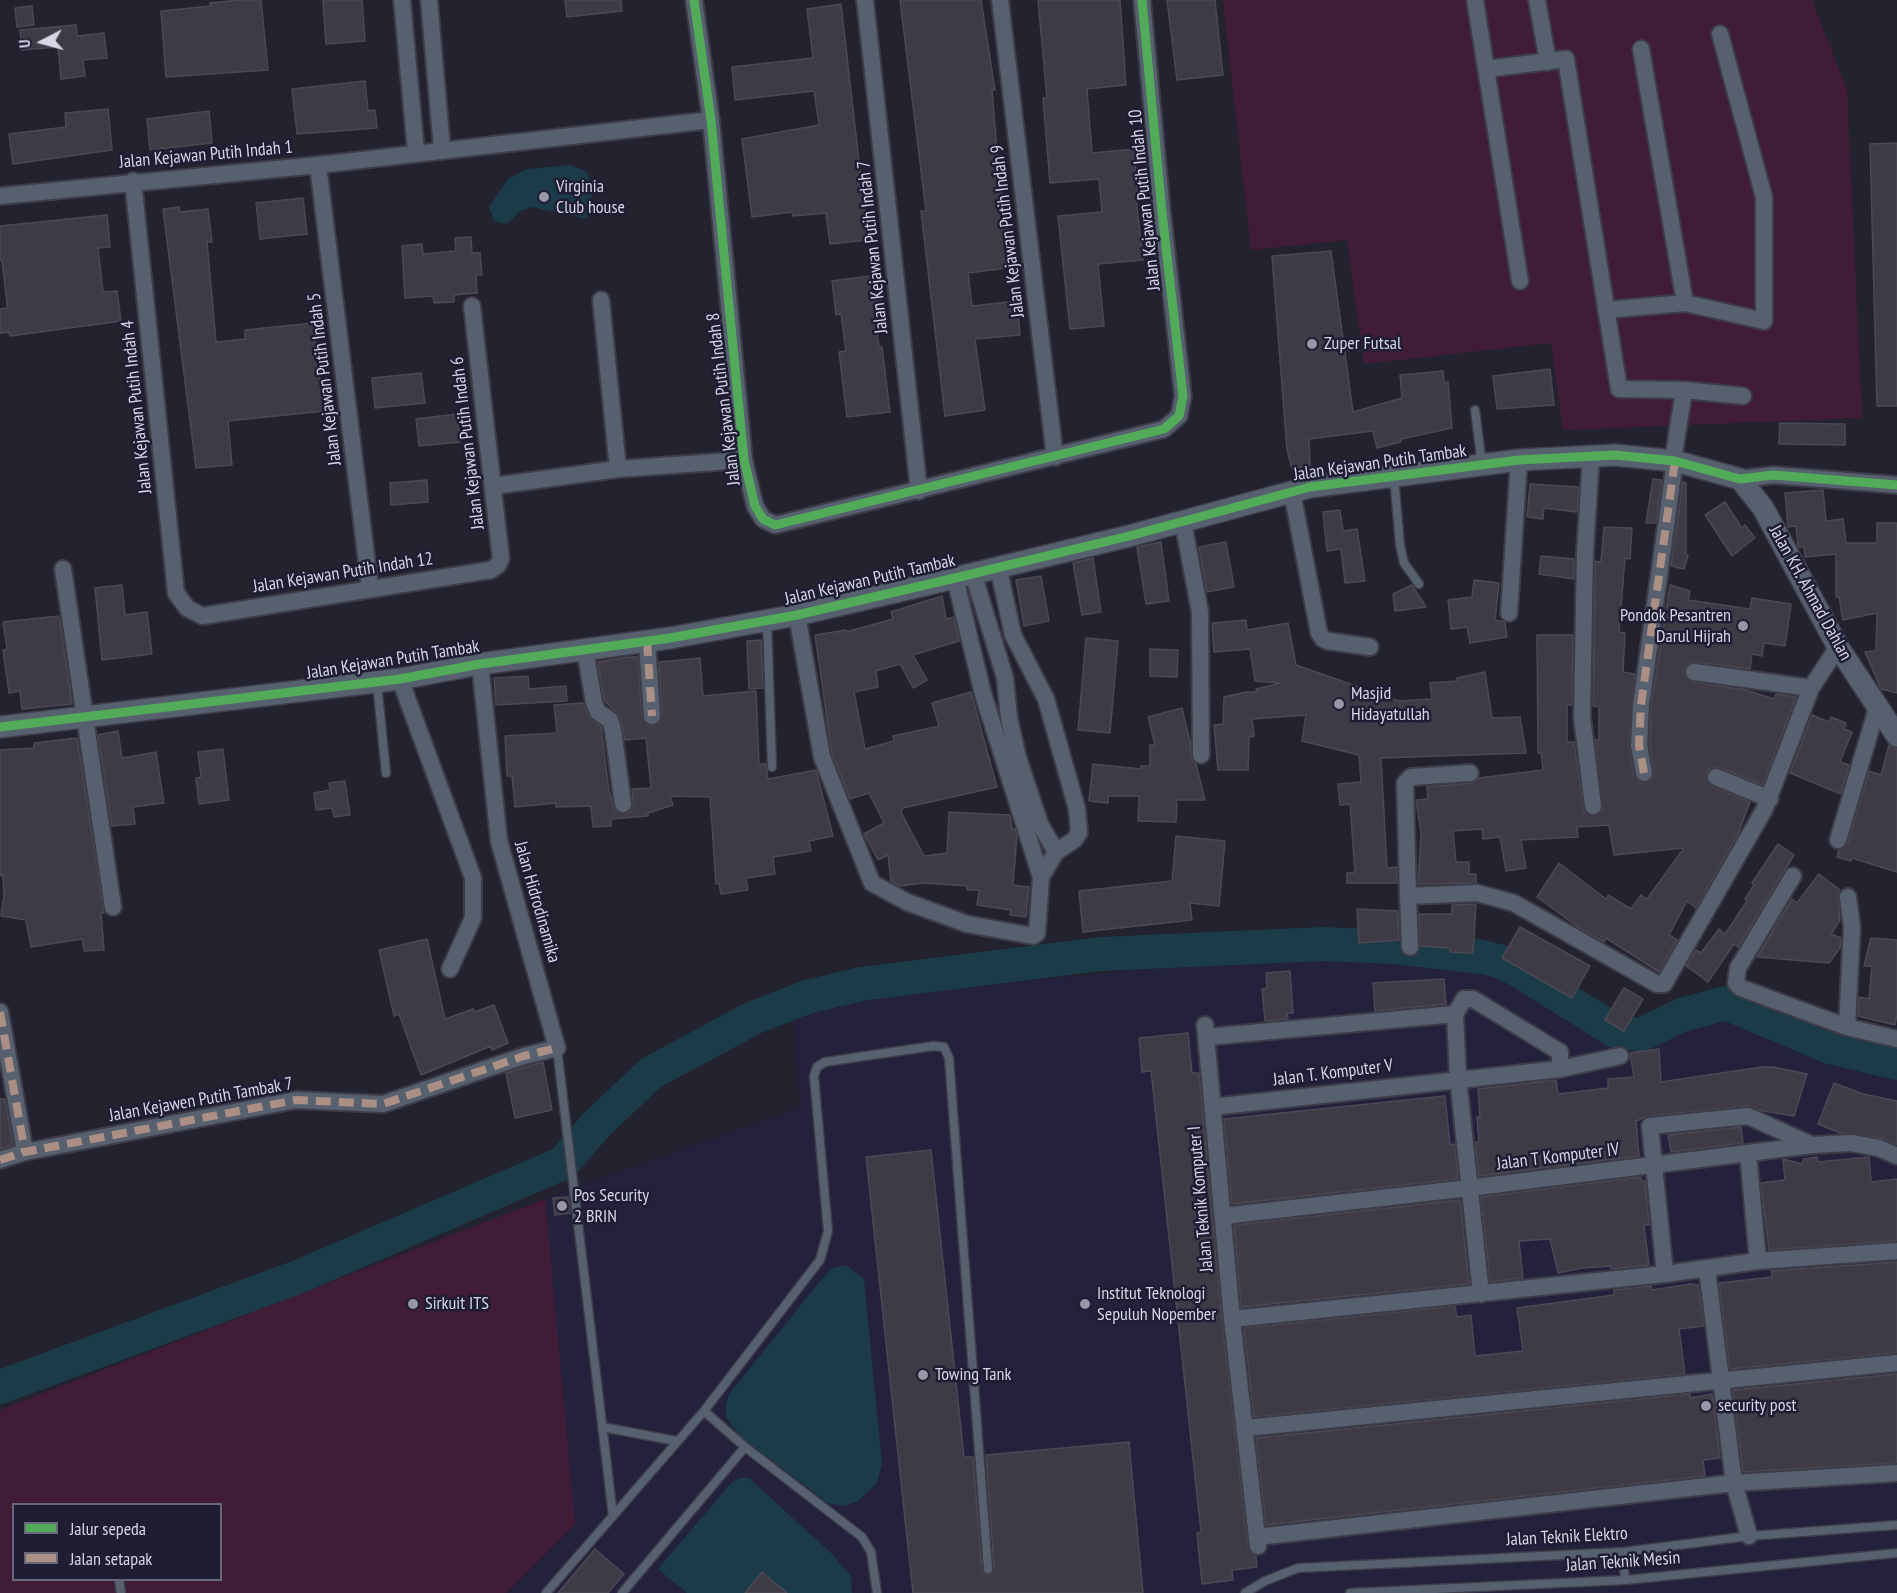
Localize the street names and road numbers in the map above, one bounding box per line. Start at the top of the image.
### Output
street label: Jalan Kejawan Putih Indah 10 [1125,108,1165,292]
street label: Jalan Kejawan Putih Indah 1 [118,137,294,173]
street label: Jalan Kejawan Putih Indah 9 [987,143,1029,319]
street label: Jalan Kejawan Putih Indah 7 [853,159,893,335]
street label: Jalan Kejawan Putih Indah 5 [304,291,346,467]
street label: Jalan Kejawan Putih Indah 8 [703,311,745,487]
street label: Jalan Kejawan Putih Indah 4 [117,319,157,495]
street label: Jalan Kejawan Putih Indah 6 [447,355,489,531]
street label: Jalan Kejawan Putih Tambak [1292,440,1468,486]
street label: Jalan KH. Ahmad Dahlan [1764,522,1856,664]
street label: Jalan Kejawan Putih Indah 12 [251,548,435,598]
street label: Jalan Kejawan Putih Tambak [783,550,957,610]
street label: Jalan Kejawan Putih Tambak [305,636,481,684]
street label: Jalan Hidrodinamika [509,839,565,965]
street label: Jalan T. Komputer V [1272,1055,1394,1091]
street label: Jalan Kejawen Putih Tambak 7 [107,1073,295,1127]
street label: Jalan Teknik Komputer I [1184,1125,1218,1273]
street label: Jalan T Komputer IV [1495,1139,1621,1175]
street label: Jalan Teknik Elektro [1506,1523,1628,1551]
street label: Jalan Teknik Mesin [1565,1547,1681,1577]

